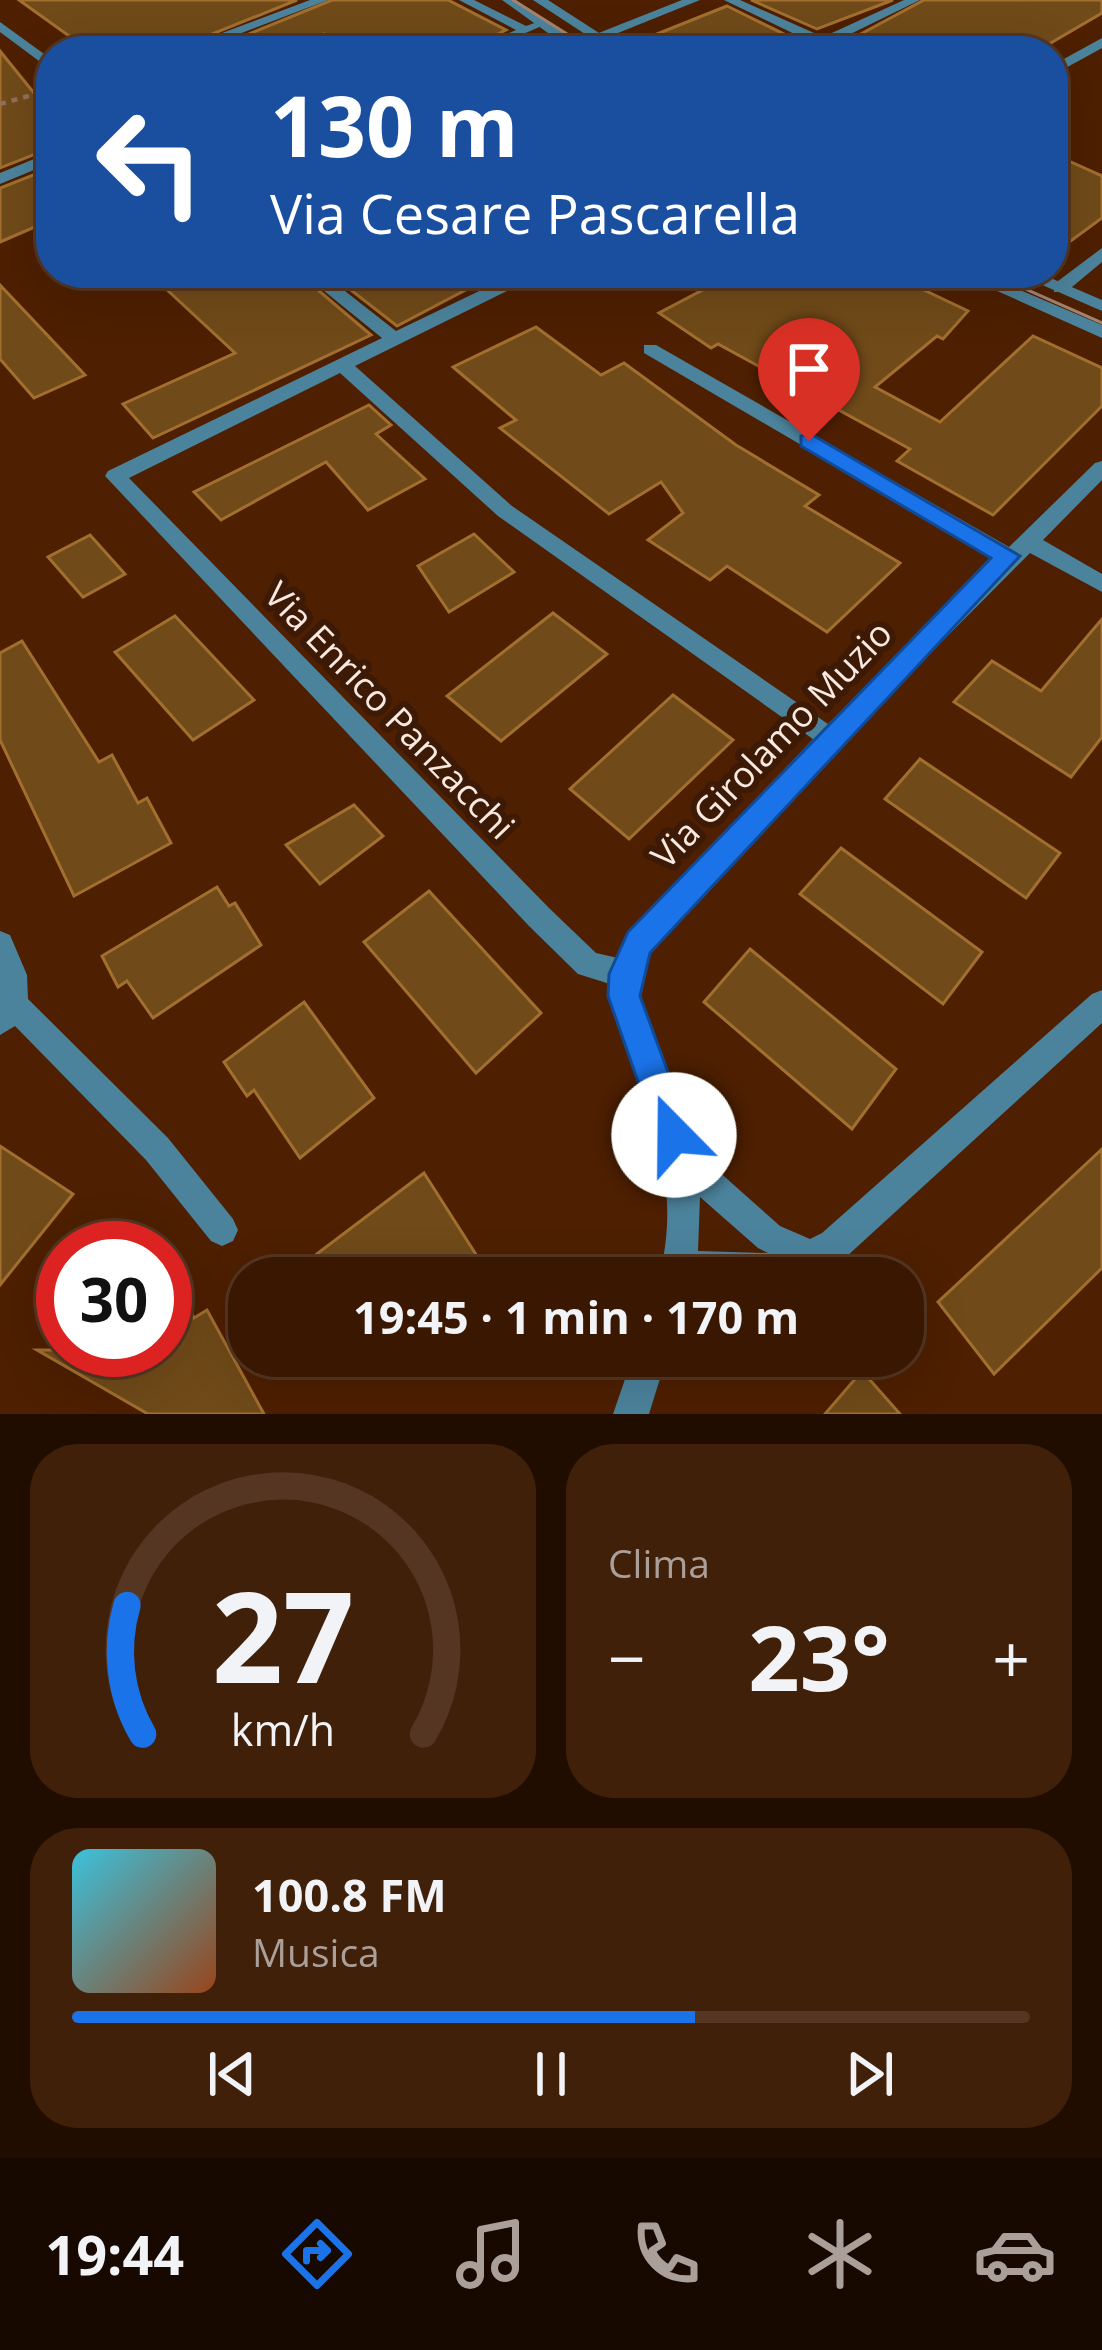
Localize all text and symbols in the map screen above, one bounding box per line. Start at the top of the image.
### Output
text: 130 m [270,67,518,182]
icon: left [72,84,228,240]
text: Via Cesare Pascarella [270,176,800,250]
pin [758,318,860,441]
icon: arrive [776,336,842,402]
street label: Via Enrico Panzacchi [254,571,526,849]
street label: Via Girolamo Muzio [640,609,902,879]
position arrow [611,1072,737,1198]
speed limit sign: 30 [36,1221,192,1377]
text: 19:45 · 1 min · 170 m [353,1286,799,1347]
text: Clima [608,1536,710,1589]
text: 27 [212,1550,354,1720]
text: 23° [748,1595,890,1717]
text: − [608,1612,646,1702]
text: + [992,1612,1030,1702]
text: km/h [231,1700,335,1759]
text: 100.8 FM [252,1864,447,1925]
text: Musica [252,1925,380,1978]
icon: previous [199,2041,265,2107]
icon: pause [518,2041,584,2107]
icon: next [837,2041,903,2107]
icon: directions [275,2212,359,2296]
icon: music [449,2212,533,2296]
icon: phone [624,2212,708,2296]
icon: climate [798,2212,882,2296]
icon: car [973,2212,1057,2296]
text: 19:44 [45,2217,184,2291]

